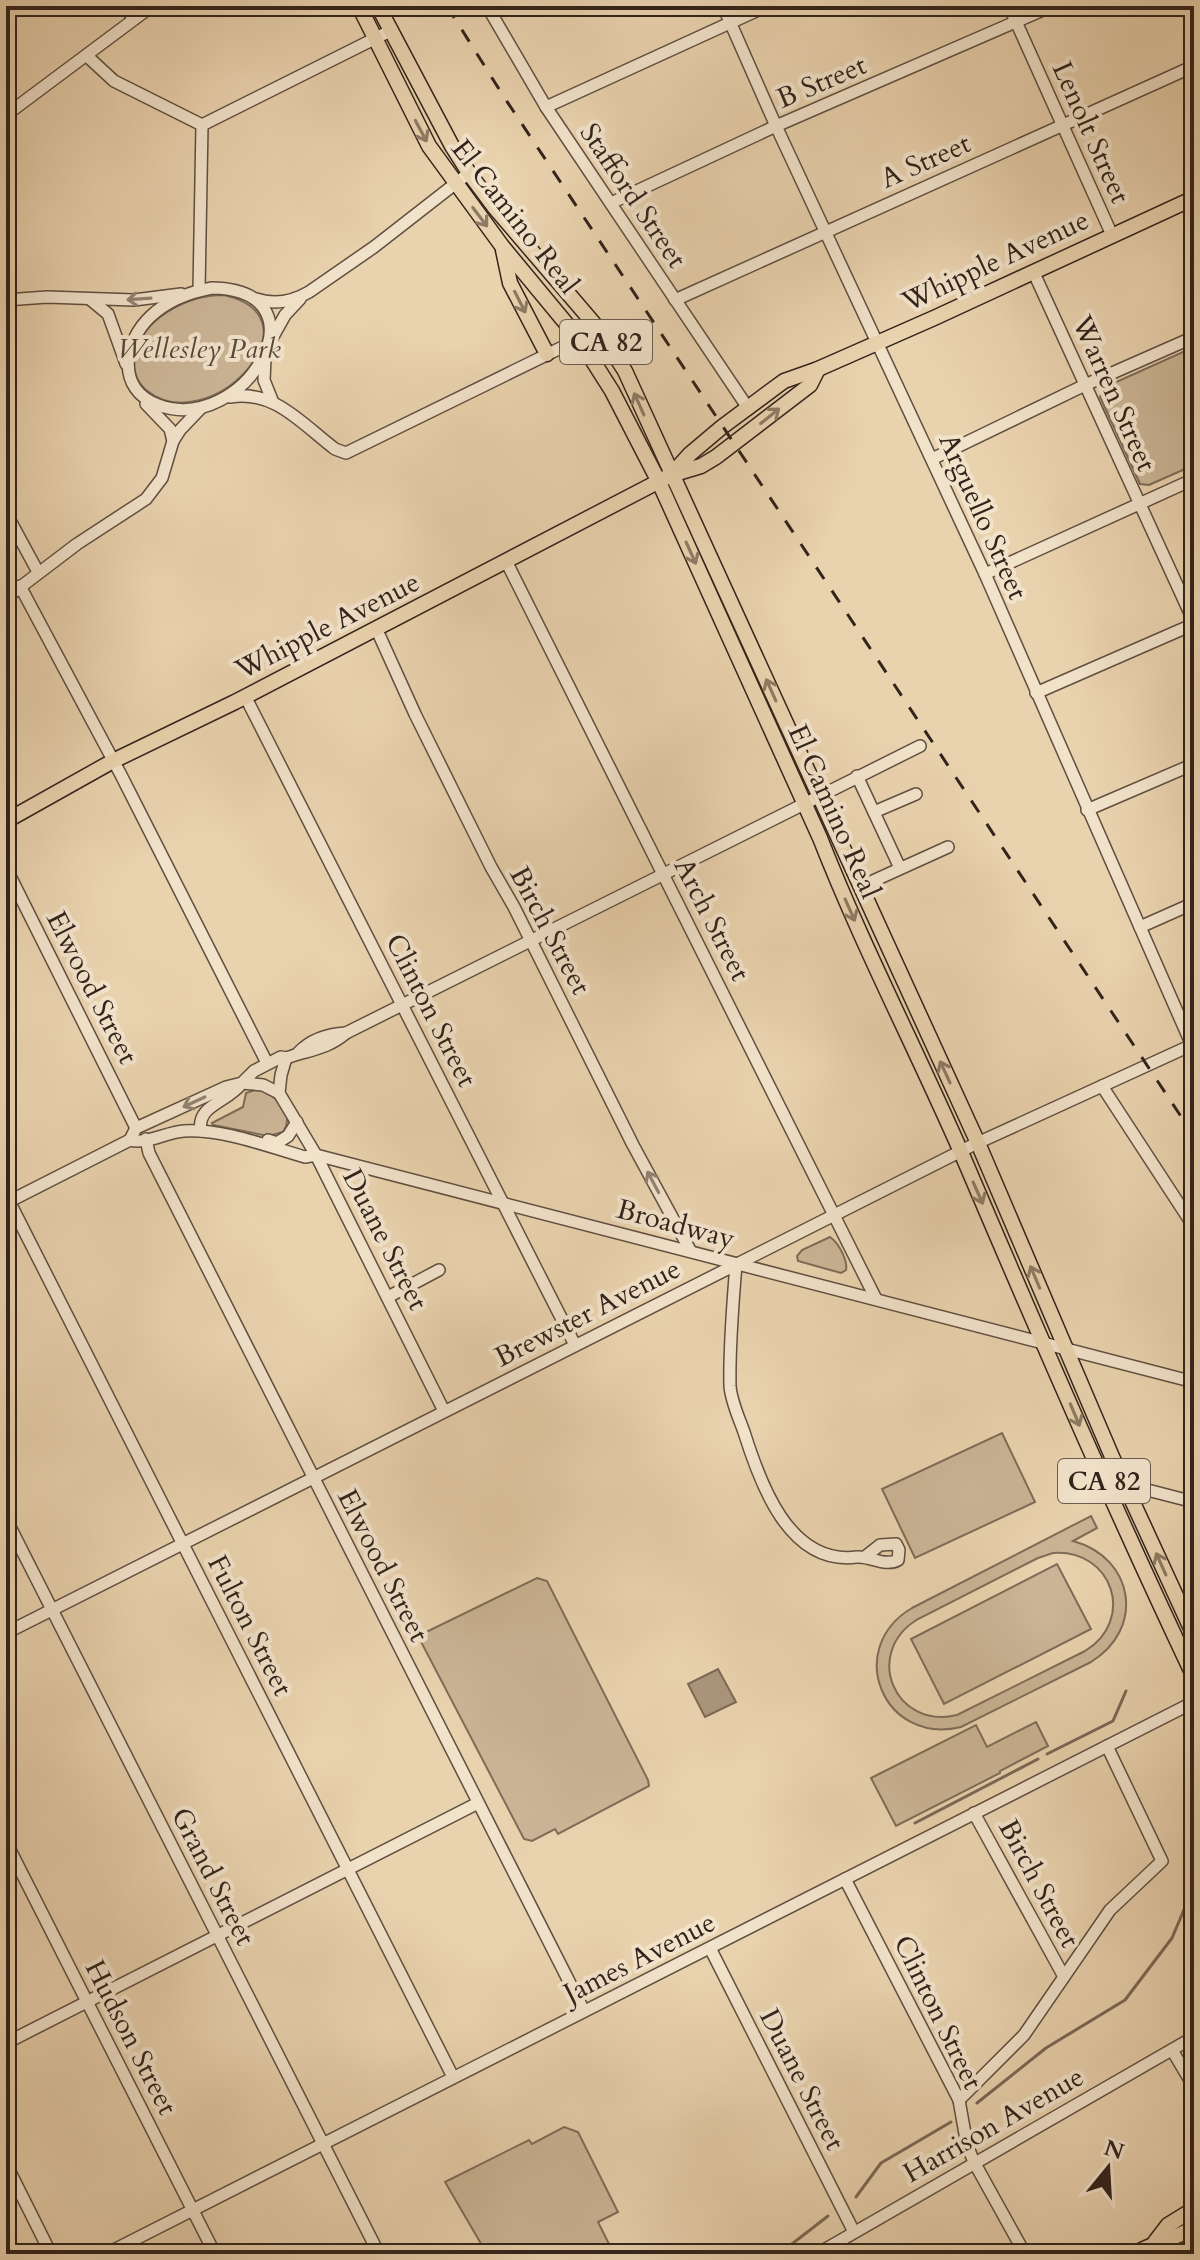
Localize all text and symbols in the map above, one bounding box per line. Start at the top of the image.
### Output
street label: B Street [771,46,872,118]
street label: Lenolt Street [1043,55,1139,209]
street label: Stafford Street [571,116,696,276]
one-way arrow [413,119,429,142]
street label: A Street [874,124,977,198]
street label: El Camino Real [443,131,588,302]
street label: Whipple Avenue [895,201,1095,321]
one-way arrow [471,206,488,227]
one-way arrow [512,289,528,313]
one-way arrow [126,292,153,307]
street label: Warren Street [1062,308,1165,478]
road number: CA 82 [560,320,652,364]
park label: Wellesley Park [117,330,281,368]
one-way arrow [631,392,646,416]
one-way arrow [759,407,780,425]
street label: Arguello Street [929,427,1037,606]
one-way arrow [684,540,699,565]
street label: Whipple Avenue [228,563,426,689]
one-way arrow [762,679,777,703]
street label: El Camino Real [779,718,889,905]
street label: Arch Street [665,852,759,988]
street label: Birch Street [500,860,600,1001]
one-way arrow [843,898,858,922]
street label: Elwood Street [37,904,147,1071]
street label: Clinton Street [376,927,486,1094]
one-way arrow [937,1060,952,1084]
one-way arrow [183,1095,207,1110]
street label: Duane Street [333,1162,437,1317]
one-way arrow [644,1170,660,1194]
one-way arrow [971,1181,986,1205]
street label: Broadway [613,1190,739,1258]
street label: Brewster Avenue [488,1250,687,1376]
one-way arrow [1026,1265,1041,1290]
one-way arrow [1069,1402,1084,1426]
road number: CA 82 [1058,1459,1150,1503]
street label: Elwood Street [328,1482,438,1649]
street label: Fulton Street [198,1549,302,1702]
one-way arrow [1153,1553,1168,1577]
street label: Grand Street [162,1801,264,1952]
street label: Birch Street [989,1813,1089,1954]
street label: James Avenue [553,1903,722,2014]
street label: Clinton Street [884,1929,992,2096]
street label: Hudson Street [76,1954,186,2121]
street label: Duane Street [750,2002,854,2157]
street label: Harrison Avenue [896,2058,1091,2192]
north arrow [1068,2128,1148,2208]
text: N [1100,2133,1128,2167]

